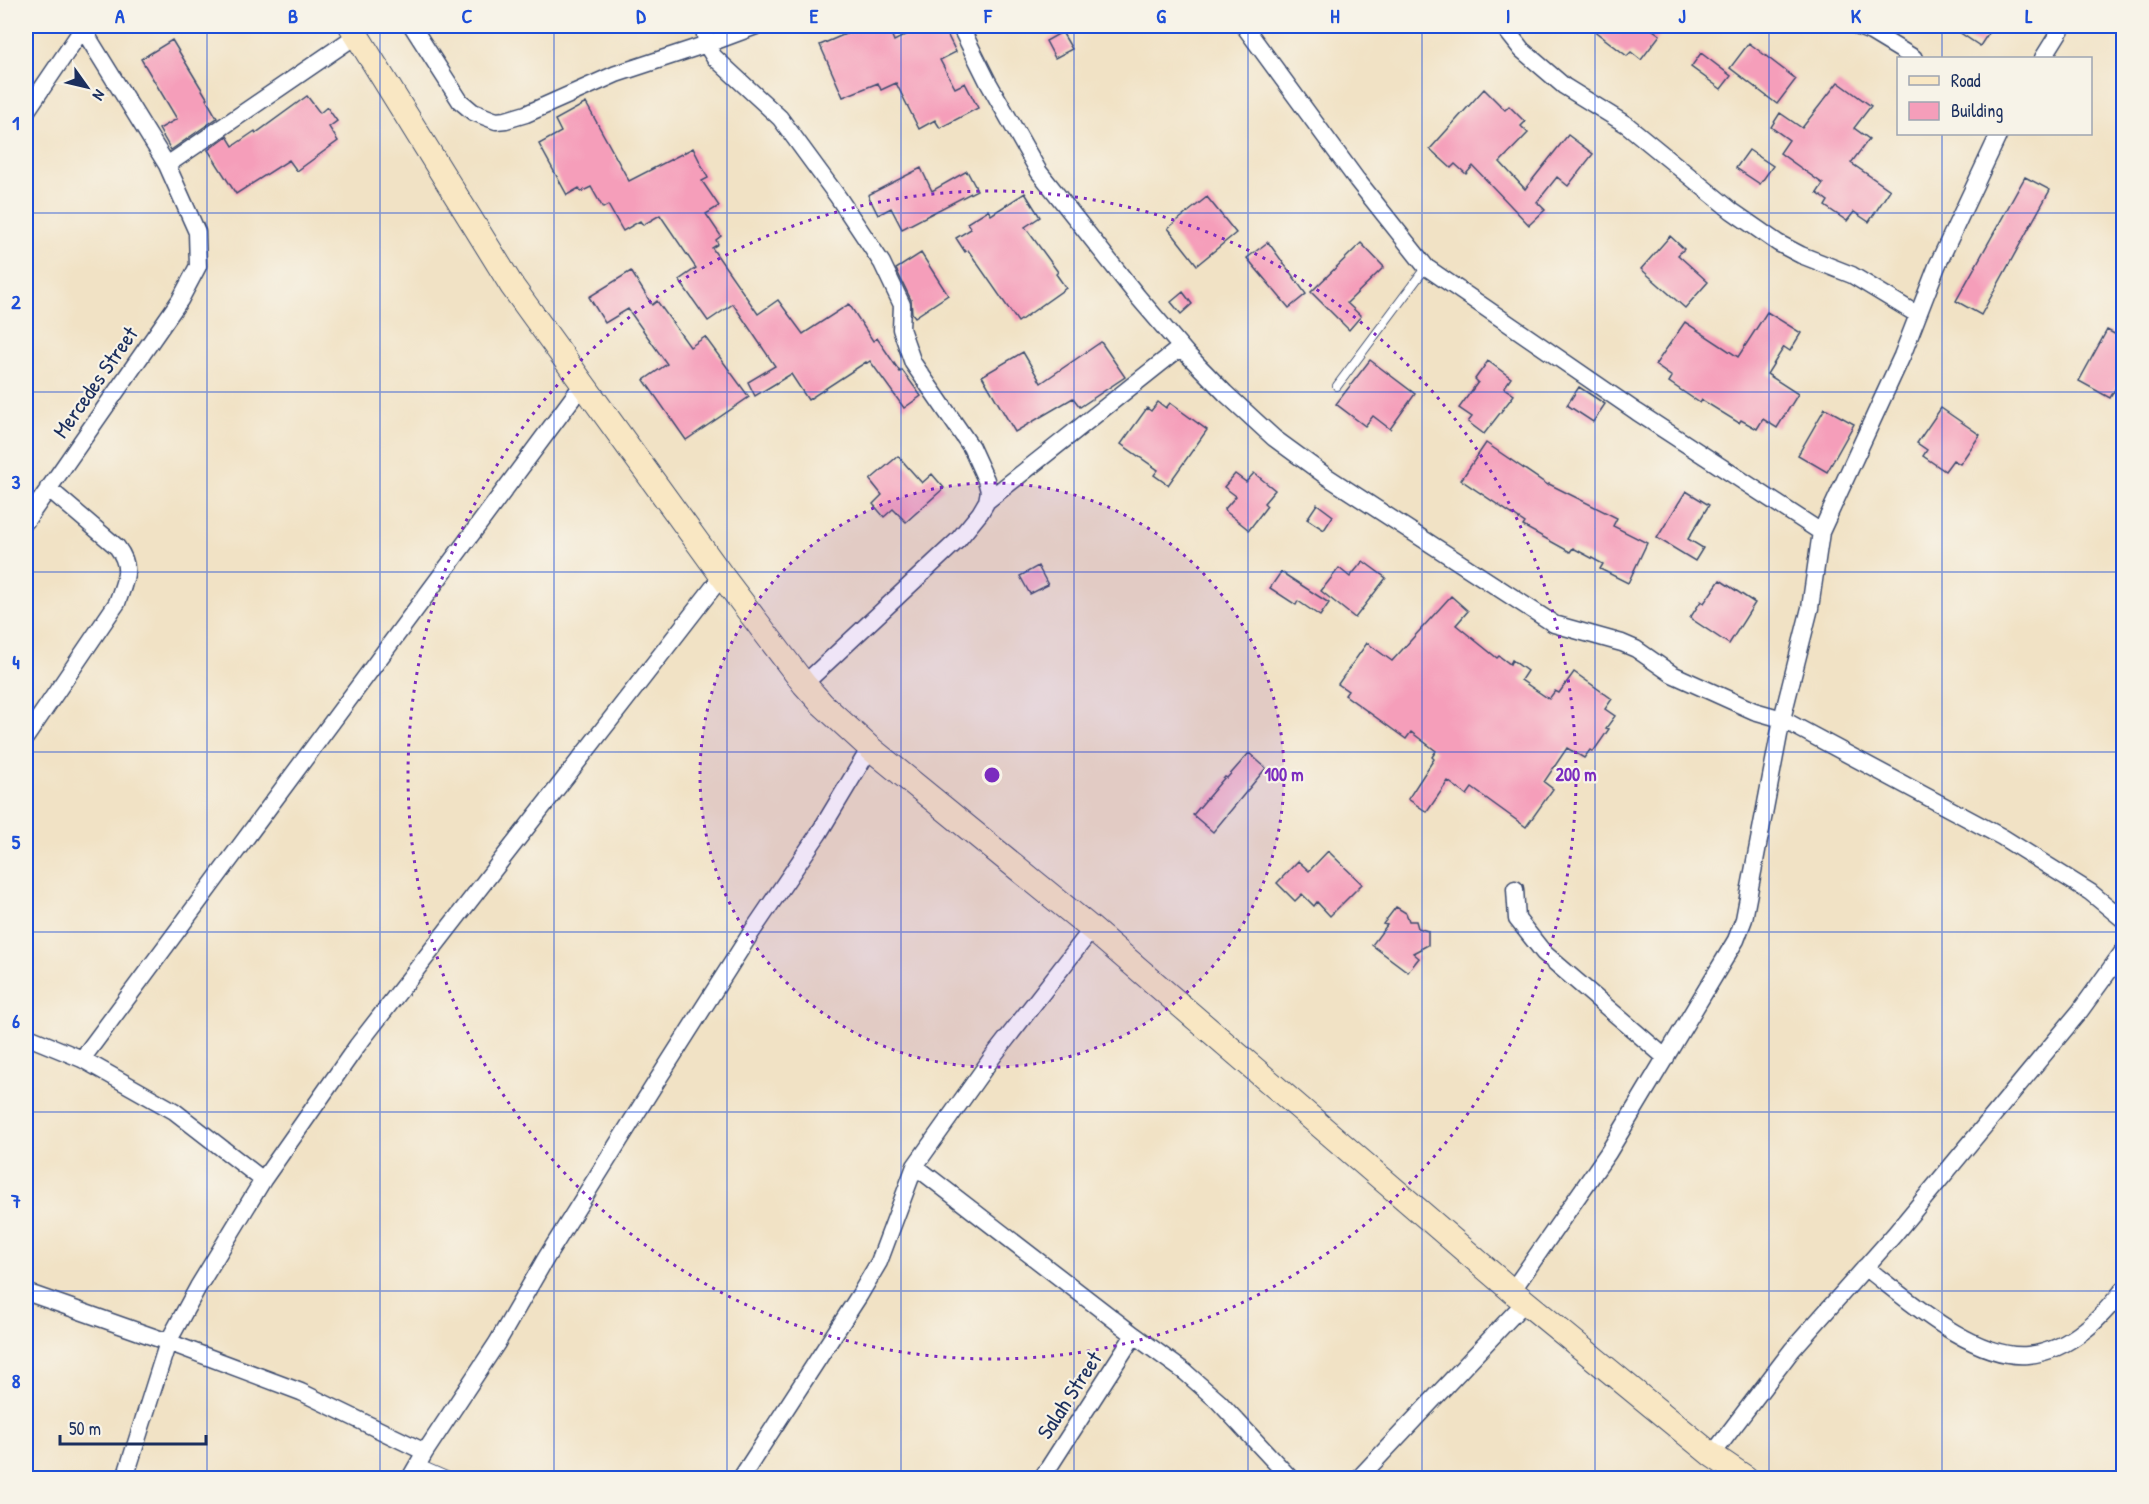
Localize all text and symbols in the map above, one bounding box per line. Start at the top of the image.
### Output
text: A [115,2,125,29]
text: B [288,2,298,29]
text: C [462,2,473,29]
text: D [636,2,646,29]
text: E [810,2,819,29]
text: F [983,2,993,29]
text: G [1156,2,1166,29]
text: H [1330,2,1340,29]
text: I [1506,2,1510,29]
text: J [1678,2,1686,29]
text: K [1851,2,1862,29]
text: L [2025,2,2033,29]
north arrow [57,57,117,117]
legend [1897,57,2092,135]
text: Road [1951,68,1981,93]
text: N [88,86,111,105]
text: Building [1951,98,2003,123]
text: 1 [12,109,20,136]
text: 2 [11,288,21,315]
street label: Mercedes Street [46,320,145,444]
text: 3 [12,468,21,495]
text: 4 [12,648,20,675]
text: 100 m [1264,762,1304,787]
text: 200 m [1556,762,1596,787]
centre of rings [982,765,1002,785]
text: 5 [12,828,21,855]
text: 6 [12,1007,20,1034]
text: 7 [10,1187,21,1214]
street label: Salah Street [1030,1345,1109,1445]
text: 8 [12,1367,21,1394]
scale bar [60,1408,206,1446]
text: 50 m [69,1416,101,1441]

